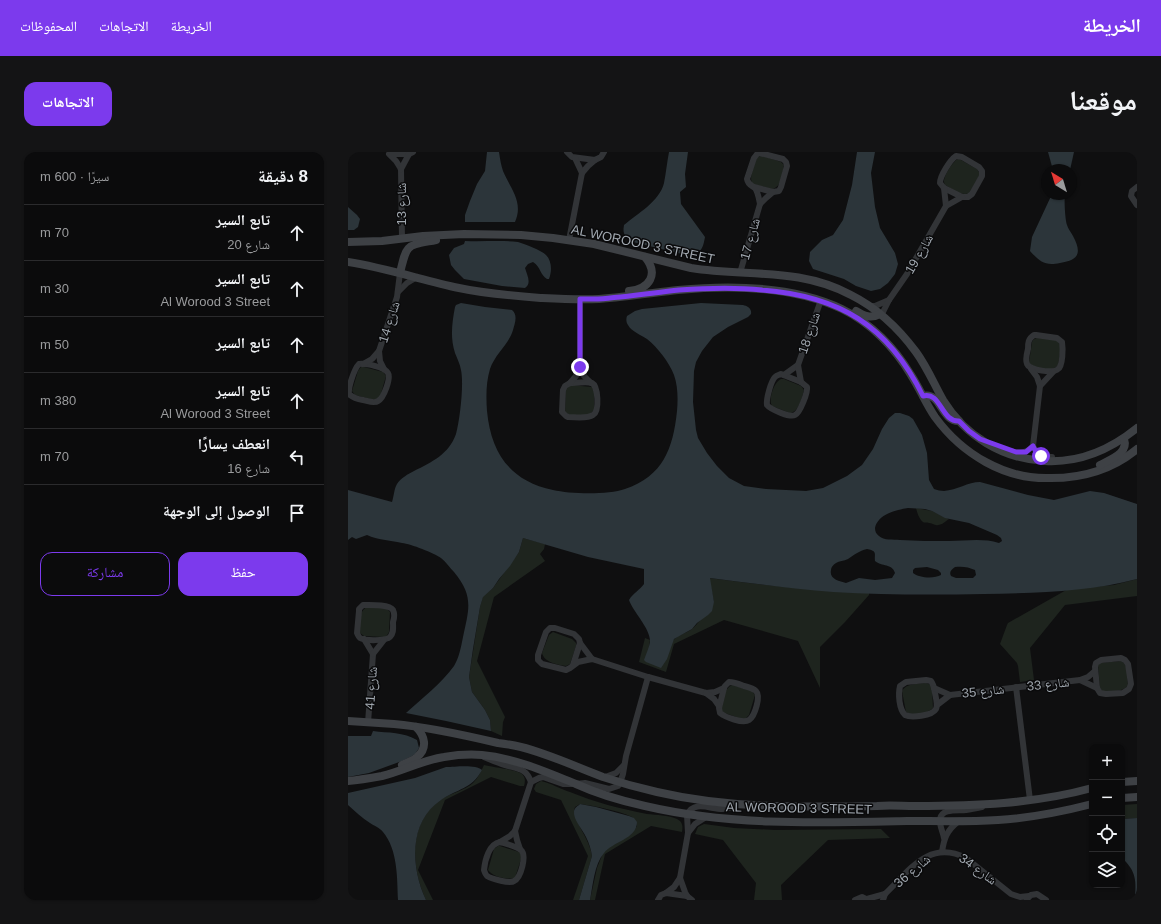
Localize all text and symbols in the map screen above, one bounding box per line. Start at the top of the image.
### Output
text: الخريطة [1083,15,1141,36]
text: المحفوظات [20,18,77,34]
text: الاتجاهات [99,18,149,34]
text: الخريطة [171,18,212,34]
button: الاتجاهات [24,82,112,126]
text: موقعنا [1069,85,1137,116]
north arrow [1041,164,1077,200]
text: 8 دقيقة [258,167,308,186]
text: سيرًا · 600 m [40,169,109,184]
street label: شارع 13 [394,183,411,225]
text: تابع السير [216,211,270,228]
street label: شارع 17 [737,216,765,262]
street label: AL WOROOD 3 STREET [570,221,716,267]
icon: ahead [286,222,308,244]
text: 70 m [40,225,69,240]
street label: شارع 19 [902,232,938,277]
text: شارع 20 [227,237,270,252]
text: تابع السير [216,270,270,287]
icon: ahead [286,278,308,300]
text: 30 m [40,281,69,296]
text: Al Worood 3 Street [160,294,270,309]
street label: شارع 14 [375,299,405,345]
street label: شارع 18 [795,310,825,356]
text: تابع السير [216,334,270,351]
icon: ahead [286,334,308,356]
text: 50 m [40,337,69,352]
route end [571,358,589,376]
text: تابع السير [216,382,270,399]
icon: ahead [286,390,308,412]
text: 380 m [40,393,76,408]
text: Al Worood 3 Street [160,406,270,421]
text: انعطف يسارًا [198,435,270,452]
icon: left [286,446,308,468]
route start [1032,447,1050,465]
text: 70 m [40,449,69,464]
text: شارع 16 [227,461,270,476]
text: الوصول إلى الوجهة [163,502,270,519]
icon: arrive [286,502,308,524]
button: مشاركة [40,552,170,596]
button: حفظ [178,552,308,596]
street label: شارع 41 [362,666,382,710]
street label: شارع 33 [1026,674,1070,696]
street label: شارع 35 [961,681,1005,703]
map controls [1089,744,1125,888]
button: + [1089,744,1125,780]
button: − [1089,780,1125,816]
street label: AL WOROOD 3 STREET [726,799,872,817]
button: locate [1089,816,1125,852]
street label: شارع 34 [955,850,1000,889]
street label: شارع 36 [891,852,934,892]
button: layers [1089,852,1125,888]

